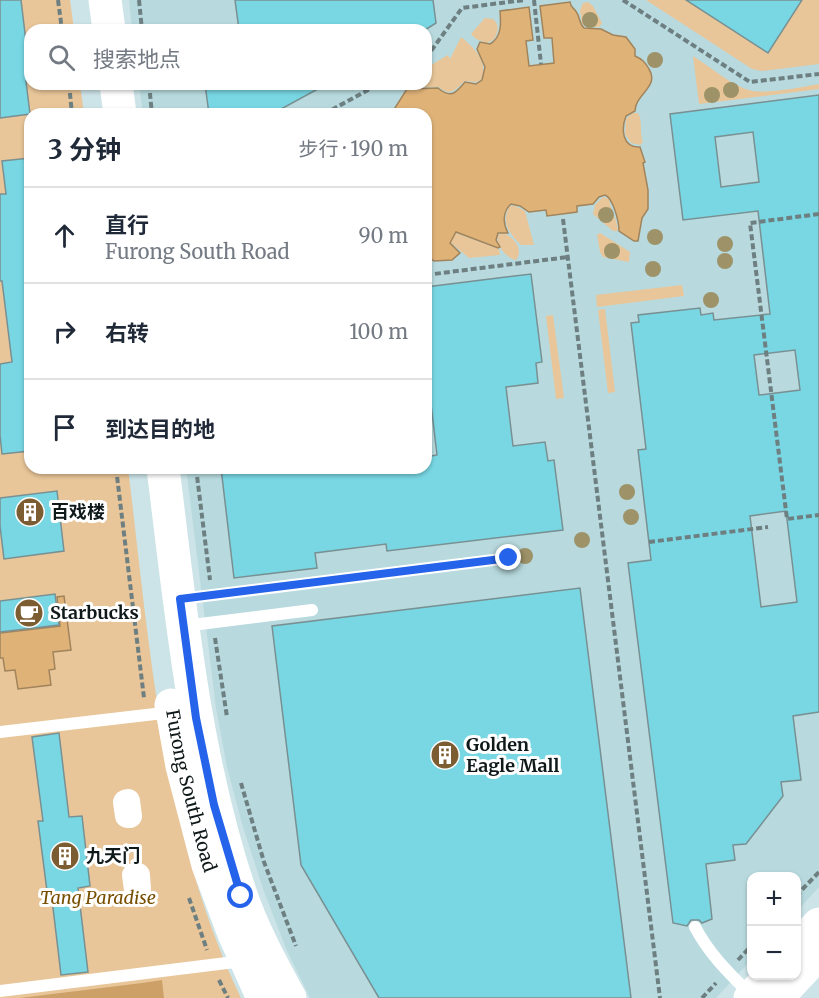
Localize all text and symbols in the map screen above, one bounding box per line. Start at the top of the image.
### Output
search box [24,24,432,90]
icon: search [45,41,78,74]
text: 搜索地点 [93,45,181,73]
text: 3 分钟 [48,133,121,166]
text: 步行 · 190 m [299,136,408,161]
text: 直行 [105,211,149,239]
icon: ahead [48,219,81,252]
text: 90 m [358,223,408,248]
text: Furong South Road [105,239,290,264]
icon: right [48,315,81,348]
text: 右转 [105,319,149,347]
text: 100 m [349,319,408,344]
icon: arrive [48,411,81,444]
text: 到达目的地 [105,415,215,443]
building icon: 百戏楼 [14,496,46,528]
place label: 百戏楼 [51,500,105,523]
route end [495,544,521,570]
cafe icon: Starbucks [13,597,45,629]
place label: Starbucks [50,601,139,624]
street label: Furong South Road [161,708,222,875]
place label: Golden Eagle Mall [466,733,559,777]
building icon: Golden Eagle Mall [429,739,461,771]
building icon: 九天门 [49,840,81,872]
place label: 九天门 [86,844,140,867]
map controls [747,872,801,980]
button: + [747,872,801,926]
route start [227,882,253,908]
park label: Tang Paradise [40,886,156,909]
button: − [747,926,801,980]

